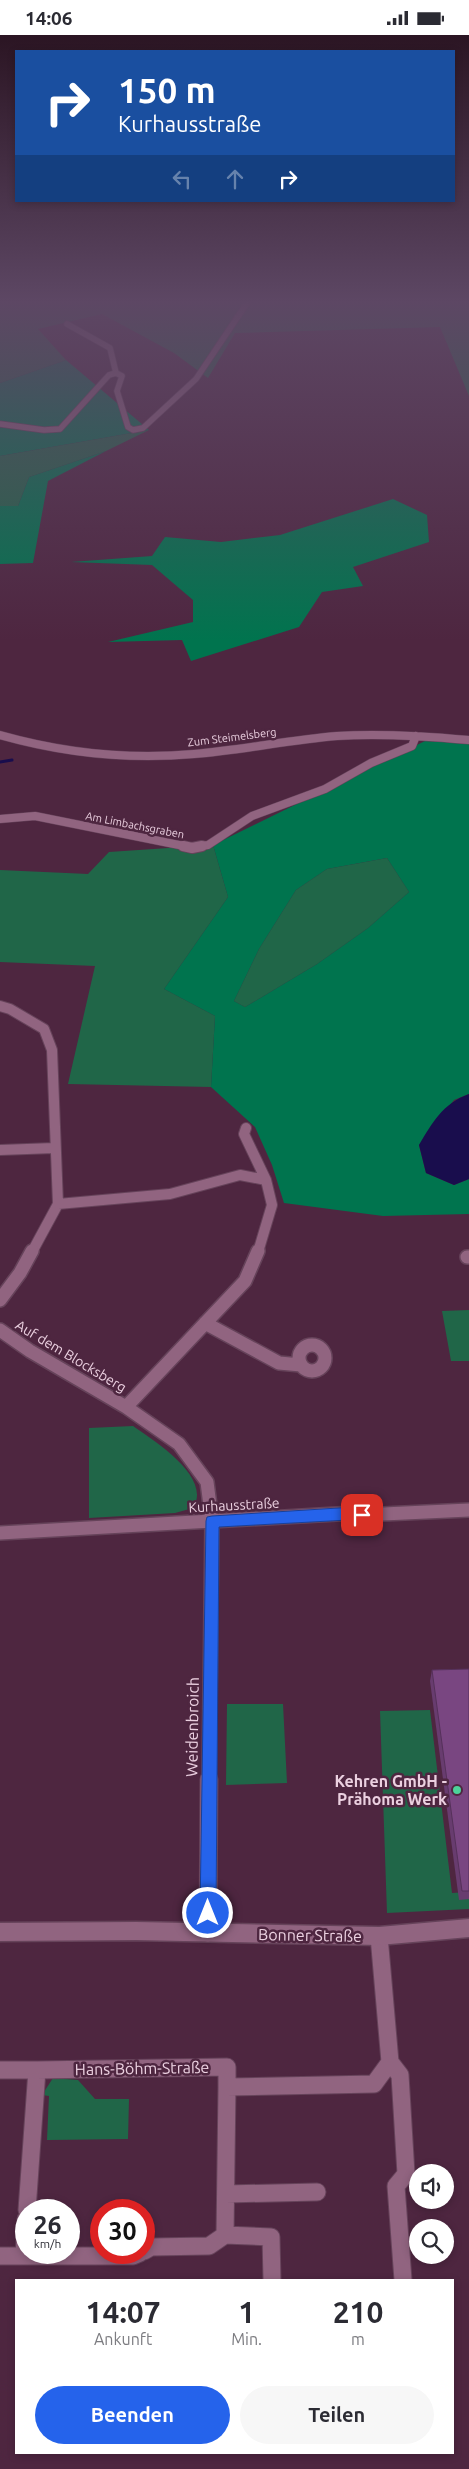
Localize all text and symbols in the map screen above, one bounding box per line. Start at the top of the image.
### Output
text: 14:06 [25,7,73,29]
icon: right [35,70,100,135]
text: 150 m [118,70,216,110]
text: Kurhausstraße [118,111,261,136]
icon: left [168,165,196,193]
icon: ahead [221,165,249,193]
icon: right [274,165,302,193]
street label: Zum Steimelsberg [187,726,277,748]
street label: Am Limbachsgraben [85,810,185,840]
street label: Auf dem Blocksberg [13,1317,129,1395]
pin [341,1494,383,1536]
street label: Kurhausstraße [188,1495,280,1515]
icon: arrive [348,1501,376,1529]
street label: Weidenbroich [182,1677,202,1777]
place label: Kehren GmbH - Prähoma Werk [334,1772,447,1808]
marker: Kehren GmbH - Prähoma Werk [451,1784,463,1796]
position arrow [181,1886,233,1938]
street label: Bonner Straße [258,1925,362,1945]
street label: Hans-Böhm-Straße [75,2058,209,2078]
map controls [409,2164,454,2264]
button: sound [409,2164,454,2209]
speed limit sign: 30 [90,2199,155,2264]
text: 26 [33,2211,62,2239]
button: search [409,2219,454,2264]
text: km/h [34,2237,61,2250]
text: 14:07 [86,2295,161,2329]
text: 1 [238,2295,255,2329]
text: 210 [333,2295,383,2329]
text: Ankunft [94,2330,152,2348]
text: Min. [231,2330,262,2348]
text: m [351,2330,365,2348]
button: Beenden [35,2386,230,2444]
button: Teilen [240,2386,434,2444]

